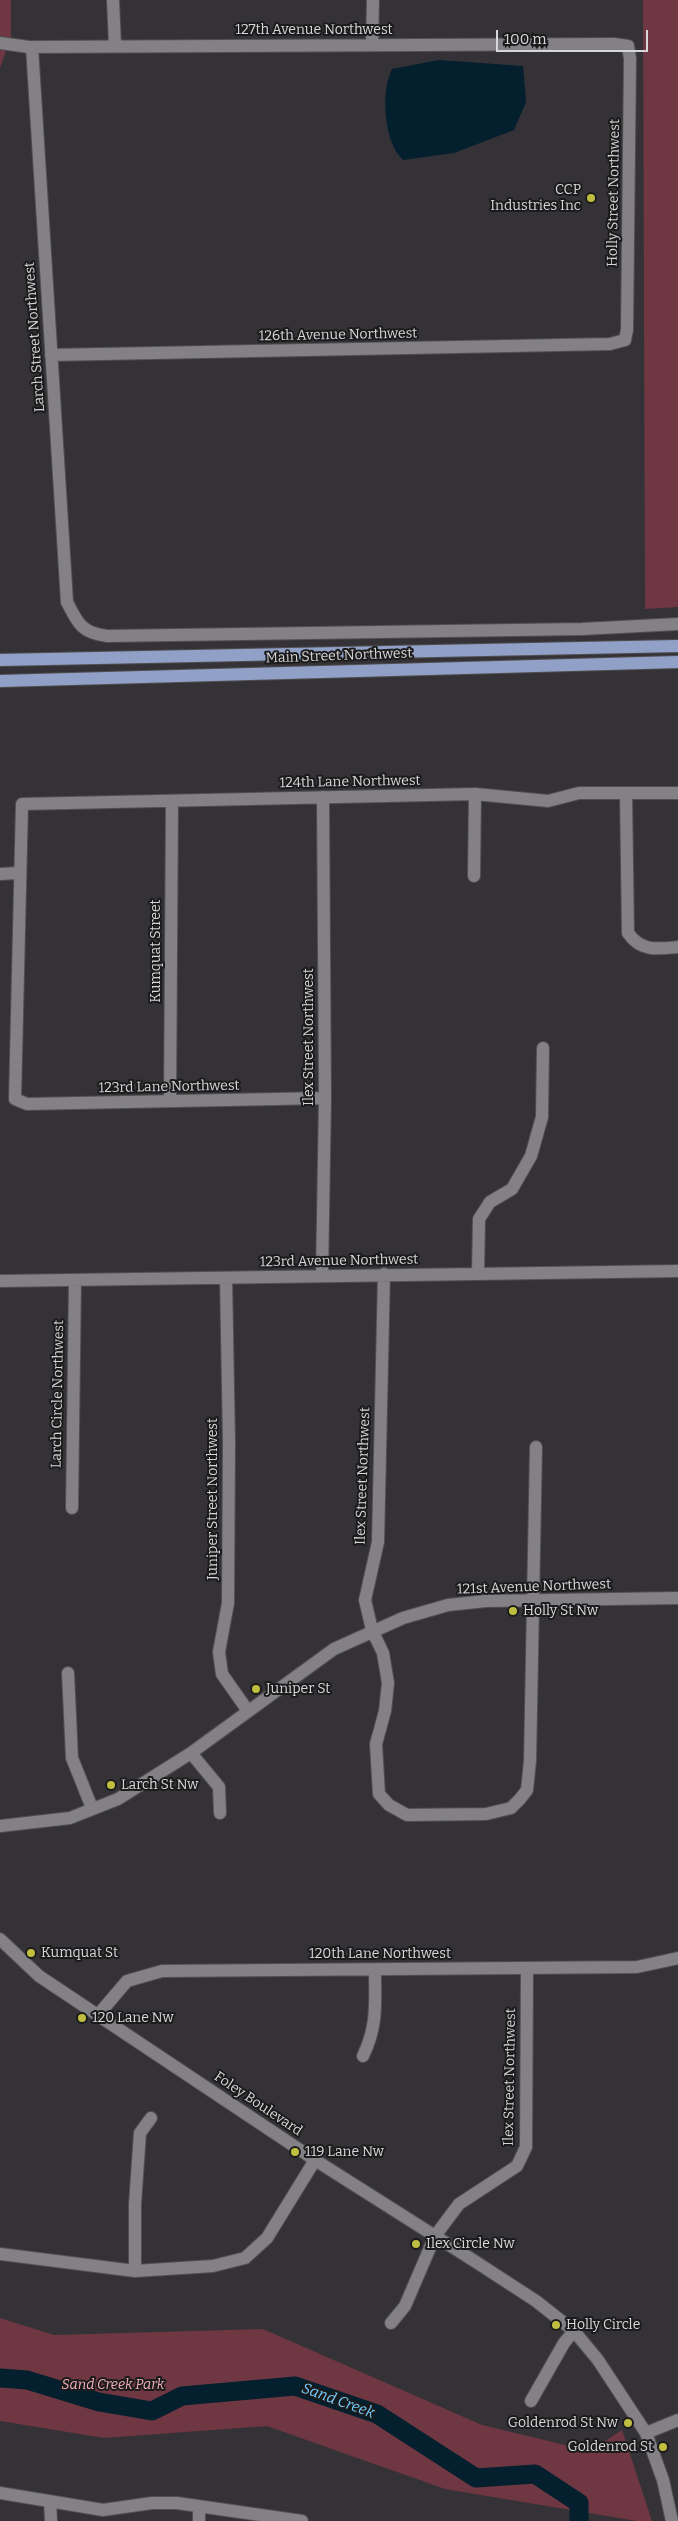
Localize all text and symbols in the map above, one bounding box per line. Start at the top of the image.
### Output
scale bar [498,20,650,52]
street label: 127th Avenue Northwest [235,22,393,38]
text: 100 m [504,30,547,48]
street label: Holly Street Northwest [604,119,624,267]
place label: CCP Industries Inc [490,182,581,214]
marker: CCP Industries Inc [585,192,597,204]
street label: Larch Street Northwest [21,261,49,413]
street label: 126th Avenue Northwest [259,325,417,345]
street label: Main Street Northwest [265,645,413,667]
street label: 124th Lane Northwest [279,772,421,792]
street label: Kumquat Street [148,899,164,1003]
street label: Ilex Street Northwest [301,968,317,1106]
street label: 123rd Lane Northwest [98,1077,240,1097]
street label: 123rd Avenue Northwest [260,1251,418,1271]
street label: Larch Circle Northwest [48,1320,68,1468]
street label: Ilex Street Northwest [352,1407,374,1545]
street label: Juniper Street Northwest [205,1418,221,1580]
street label: 121st Avenue Northwest [457,1576,611,1598]
place label: Holly St Nw [523,1603,598,1619]
marker: Holly St Nw [507,1605,519,1617]
place label: Juniper St [266,1681,330,1697]
marker: Juniper St [250,1683,262,1695]
place label: Larch St Nw [121,1777,199,1793]
marker: Larch St Nw [105,1779,117,1791]
place label: Kumquat St [41,1945,118,1961]
street label: 120th Lane Northwest [309,1946,451,1962]
marker: Kumquat St [25,1947,37,1959]
street label: Ilex Street Northwest [500,2008,520,2146]
place label: 120 Lane Nw [92,2010,174,2026]
marker: 120 Lane Nw [76,2012,88,2024]
street label: Foley Boulevard [211,2068,305,2140]
place label: 119 Lane Nw [305,2144,384,2160]
marker: 119 Lane Nw [289,2146,301,2158]
place label: Ilex Circle Nw [426,2236,515,2252]
marker: Ilex Circle Nw [410,2238,422,2250]
place label: Holly Circle [566,2317,640,2333]
marker: Holly Circle [550,2319,562,2331]
park label: Sand Creek Park [62,2377,164,2393]
water label: Sand Creek [299,2380,377,2422]
place label: Goldenrod St Nw [508,2415,618,2431]
marker: Goldenrod St Nw [622,2417,634,2429]
place label: Goldenrod St [568,2439,653,2455]
marker: Goldenrod St [657,2441,669,2453]

